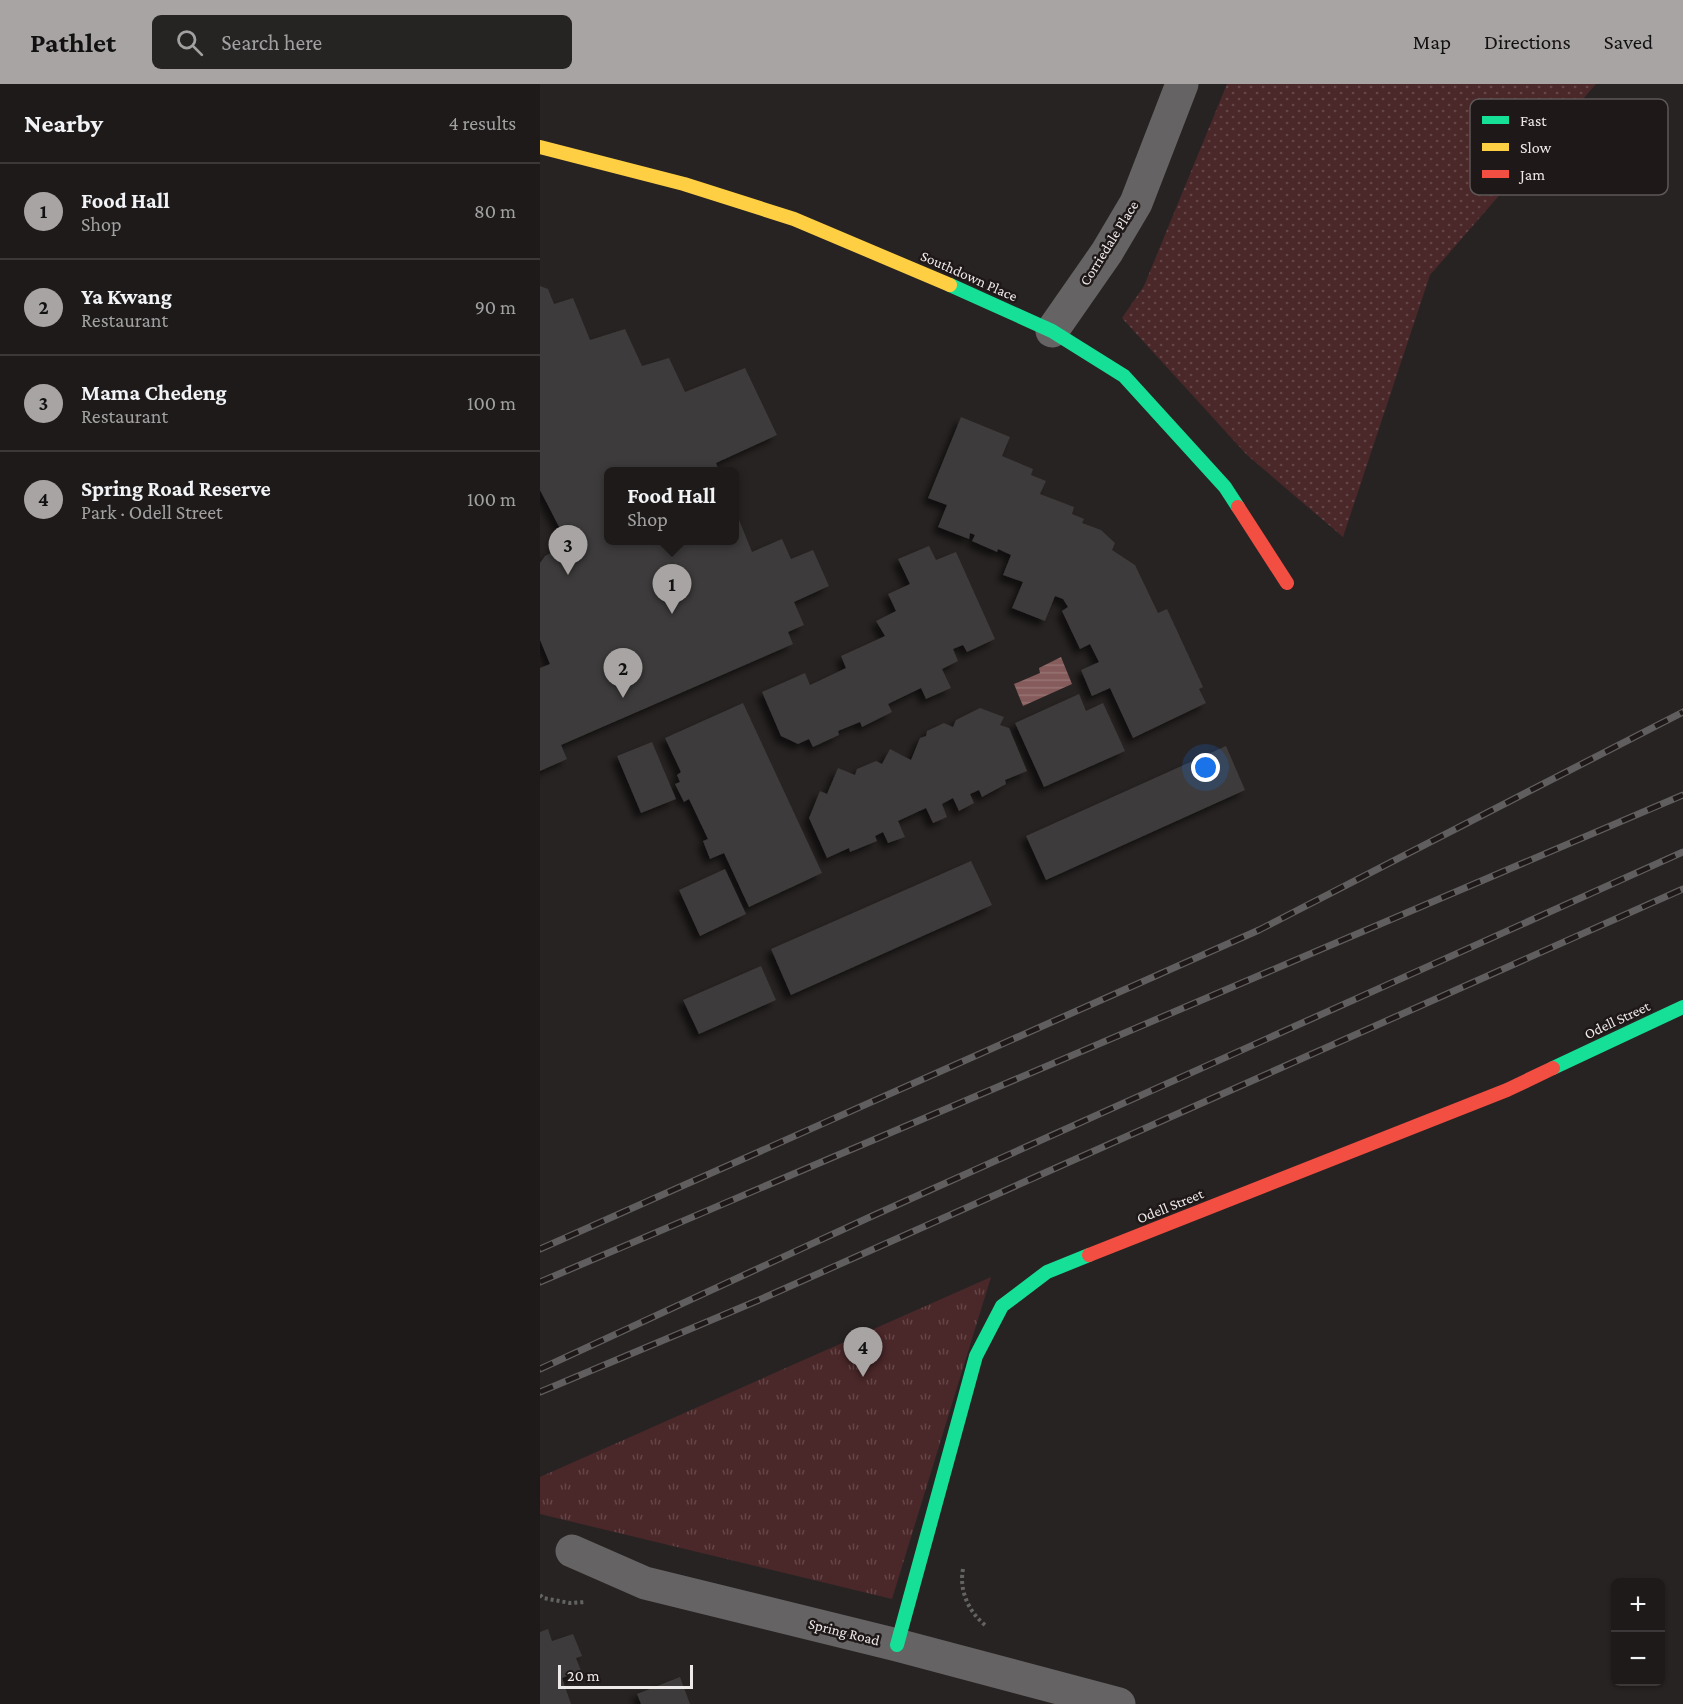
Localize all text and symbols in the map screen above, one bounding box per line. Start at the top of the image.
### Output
search box [152,15,572,69]
icon: search [173,26,206,59]
text: Pathlet [30,27,116,58]
text: Search here [221,30,322,55]
text: Map [1413,30,1451,54]
text: Directions [1484,30,1571,54]
text: Saved [1604,30,1653,54]
legend [1470,99,1668,195]
text: Nearby [24,109,103,138]
text: 4 results [449,112,516,134]
text: Fast [1520,112,1547,129]
text: Slow [1520,139,1552,156]
text: Jam [1518,166,1545,184]
text: Food Hall [81,188,170,213]
street label: Corriedale Place [1077,197,1142,288]
text: 1 [40,200,47,222]
text: 80 m [474,200,516,222]
text: Shop [81,213,122,235]
street label: Southdown Place [918,248,1020,305]
text: Ya Kwang [81,284,172,309]
text: 2 [38,296,49,318]
text: 90 m [475,296,516,318]
text: Restaurant [81,309,168,331]
text: Mama Chedeng [81,380,227,405]
text: 3 [39,392,48,414]
text: 100 m [467,392,516,414]
text: Restaurant [81,405,168,427]
popup [604,467,739,545]
text: Spring Road Reserve [81,476,271,501]
text: Food Hall [627,483,716,508]
text: 4 [38,488,49,510]
text: 100 m [467,488,516,510]
text: Park · Odell Street [81,501,223,523]
text: Shop [627,508,668,530]
pin: 3 [549,526,588,575]
pin: 1 [652,564,692,614]
pin: 2 [604,648,643,698]
your location [1191,753,1220,782]
street label: Odell Street [1582,997,1653,1042]
street label: Odell Street [1134,1185,1207,1227]
pin: 4 [844,1328,882,1377]
map controls [1611,1578,1665,1686]
button: + [1611,1578,1665,1632]
street label: Spring Road [807,1615,881,1650]
button: − [1611,1632,1665,1686]
scale bar [558,1662,693,1690]
text: 20 m [567,1667,600,1684]

